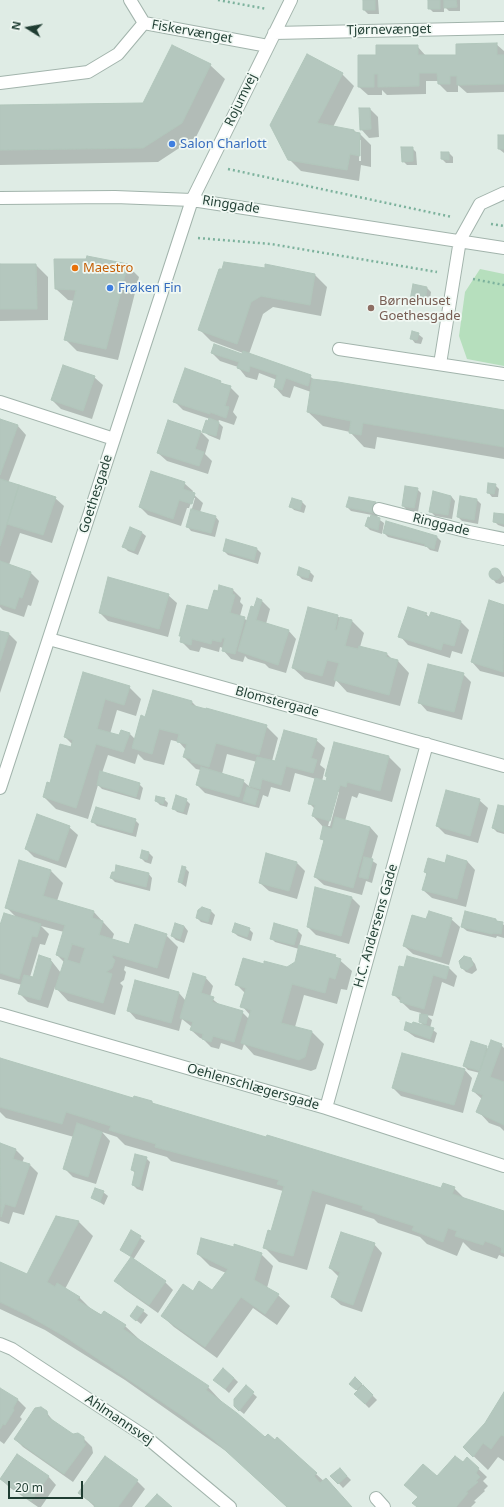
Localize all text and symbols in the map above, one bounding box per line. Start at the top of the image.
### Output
north arrow [8,8,48,48]
street label: Fiskervænget [150,17,234,47]
text: N [8,20,24,31]
street label: Tjørnevænget [346,21,432,39]
street label: Rojumvej [222,71,260,129]
place label: Salon Charlott [180,136,267,152]
marker: Salon Charlott [167,139,177,149]
street label: Ringgade [201,193,261,217]
place label: Maestro [83,260,133,276]
marker: Maestro [70,263,80,273]
place label: Frøken Fin [118,280,182,296]
marker: Frøken Fin [105,283,115,293]
place label: Børnehuset Goethesgade [379,293,461,324]
marker: Børnehuset Goethesgade [366,303,376,313]
street label: Goethesgade [76,453,116,535]
street label: Ringgade [411,510,471,540]
street label: Blomstergade [233,683,321,721]
street label: H.C. Andersens Gade [351,862,401,990]
street label: Oehlenschlægersgade [185,1061,321,1113]
street label: Ahlmannsvej [82,1392,156,1448]
scale bar [10,1473,85,1499]
text: 20 m [15,1479,43,1496]

